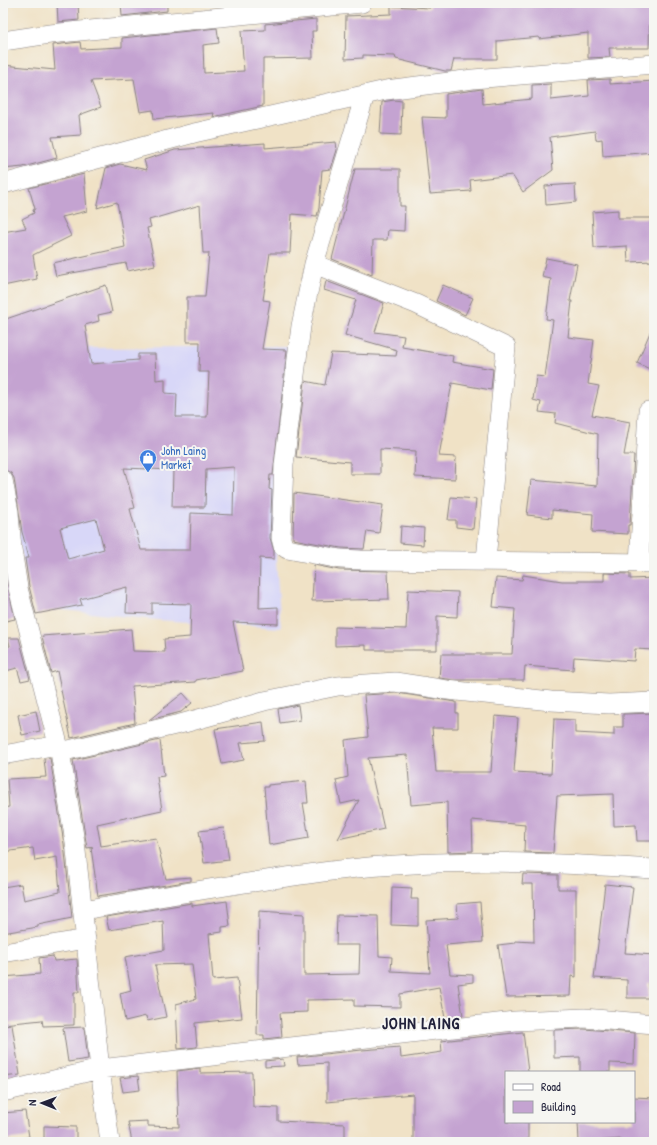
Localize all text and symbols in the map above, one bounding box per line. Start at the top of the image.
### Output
place label: John Laing Market [161,442,206,473]
shop icon: John Laing Market [138,448,158,473]
district label: JOHN LAING [382,1012,460,1034]
legend [505,1071,635,1123]
text: Road [541,1078,561,1095]
north arrow [22,1083,62,1123]
text: Building [541,1098,576,1115]
text: N [25,1100,39,1106]

